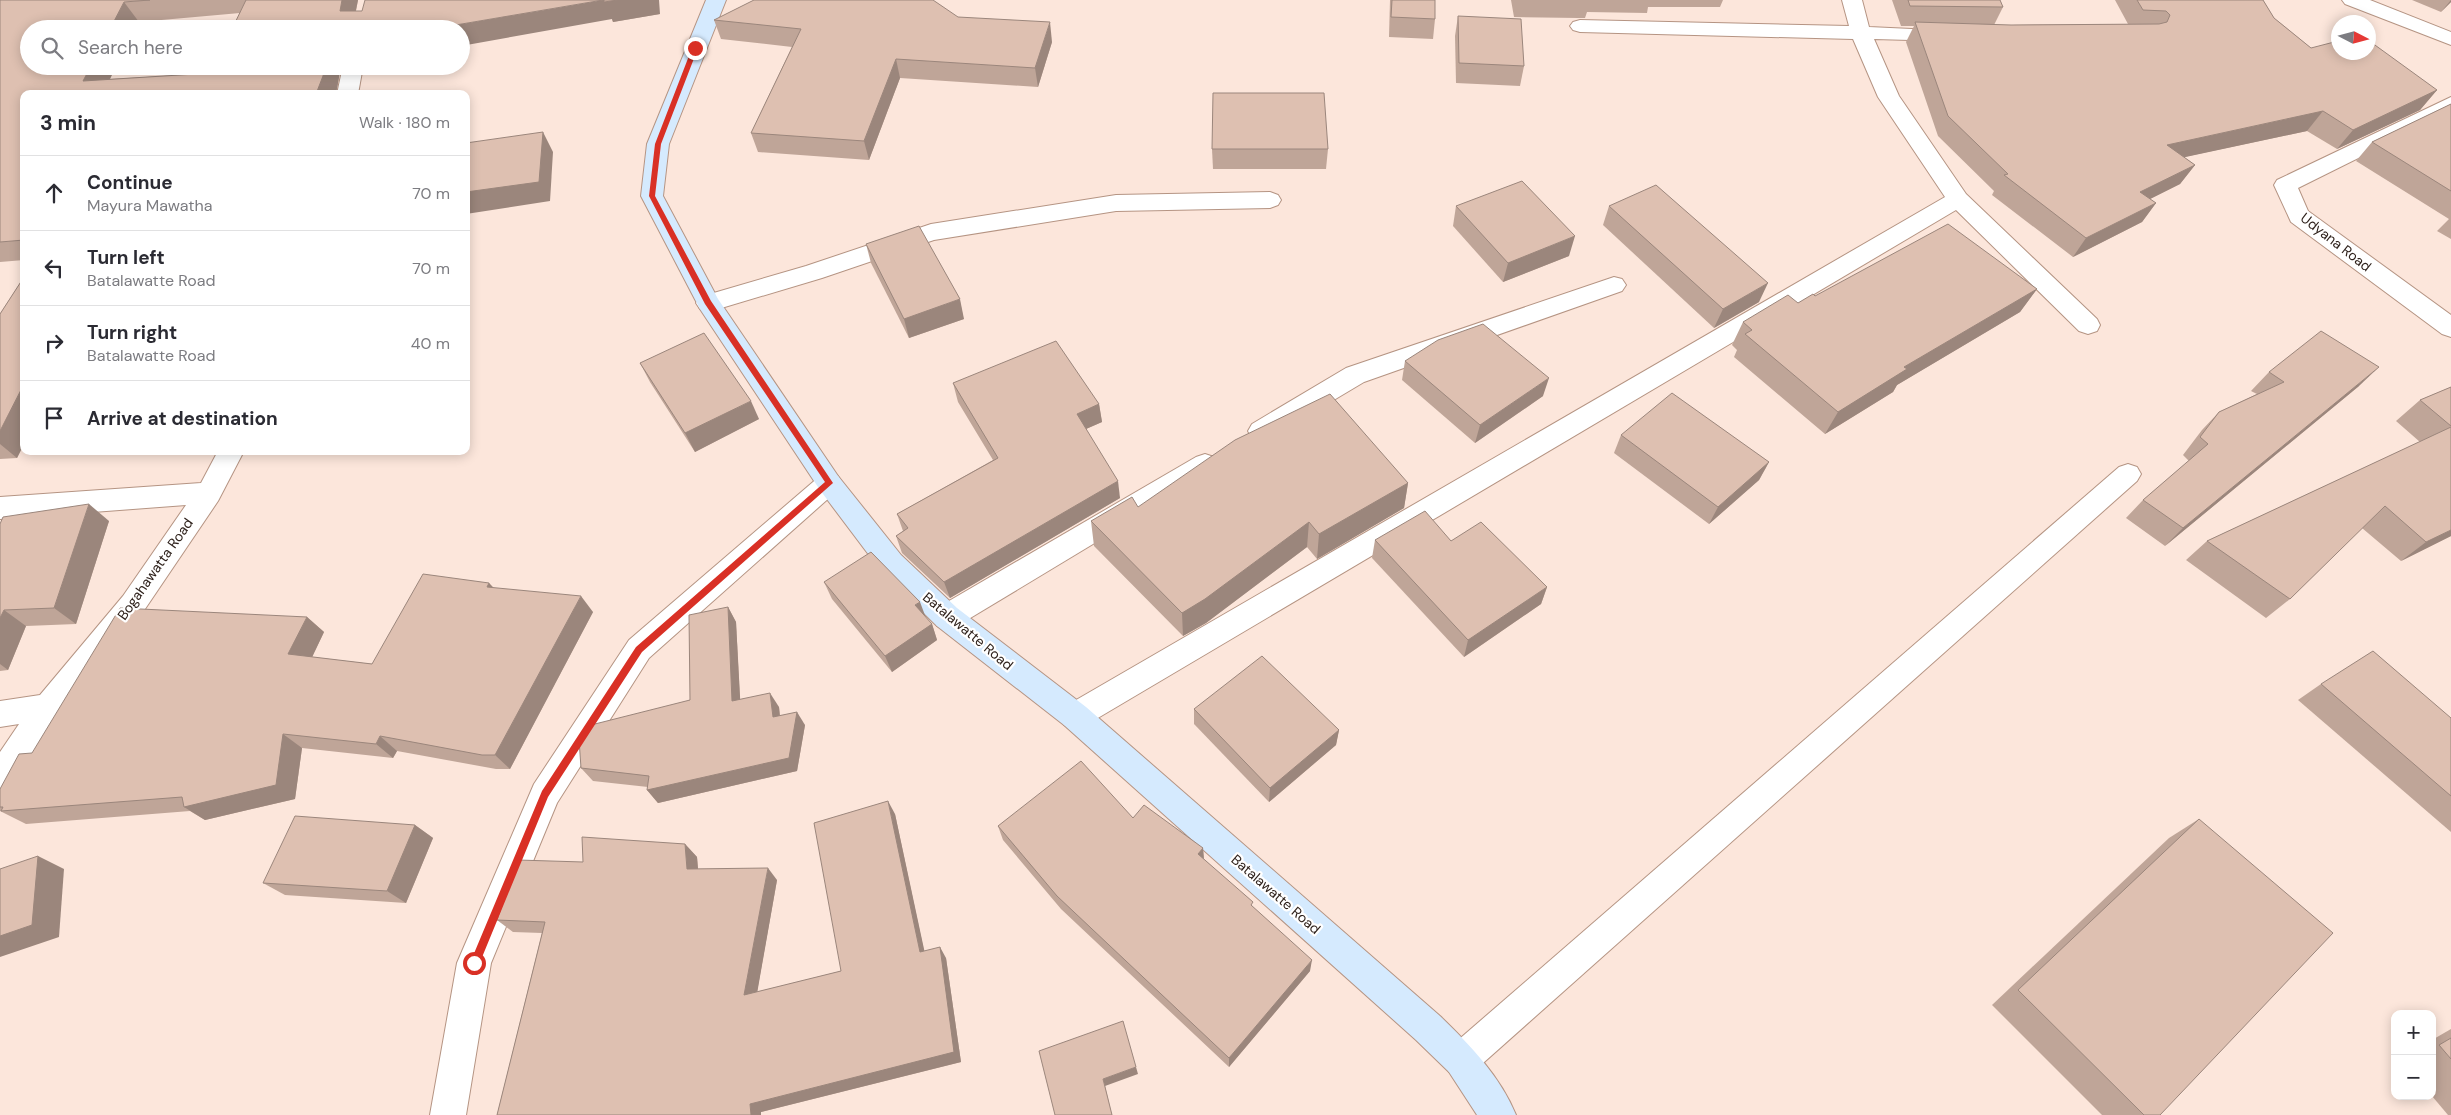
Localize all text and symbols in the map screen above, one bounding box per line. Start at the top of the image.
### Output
north arrow [2331,15,2376,60]
search box [20,20,470,75]
icon: search [38,34,66,62]
text: Search here [78,35,183,60]
route end [684,37,707,60]
text: 3 min [40,109,96,137]
text: Walk · 180 m [359,112,450,133]
text: Continue [87,170,173,195]
icon: ahead [40,179,68,207]
text: 70 m [412,183,450,204]
text: Mayura Mawatha [87,195,212,216]
street label: Udyana Road [2297,209,2375,275]
text: Turn left [87,245,165,270]
icon: left [40,254,68,282]
text: 70 m [412,258,450,279]
text: Batalawatte Road [87,270,216,291]
text: Turn right [87,320,177,345]
icon: right [40,329,68,357]
text: 40 m [411,333,450,354]
text: Batalawatte Road [87,345,216,366]
icon: arrive [40,404,68,432]
text: Arrive at destination [87,406,278,431]
street label: Bogahawatta Road [113,515,197,623]
street label: Batalawatte Road [919,588,1017,674]
street label: Batalawatte Road [1228,850,1324,938]
route start [463,952,486,975]
map controls [2391,1010,2436,1100]
button: + [2391,1010,2436,1055]
button: − [2391,1055,2436,1100]

